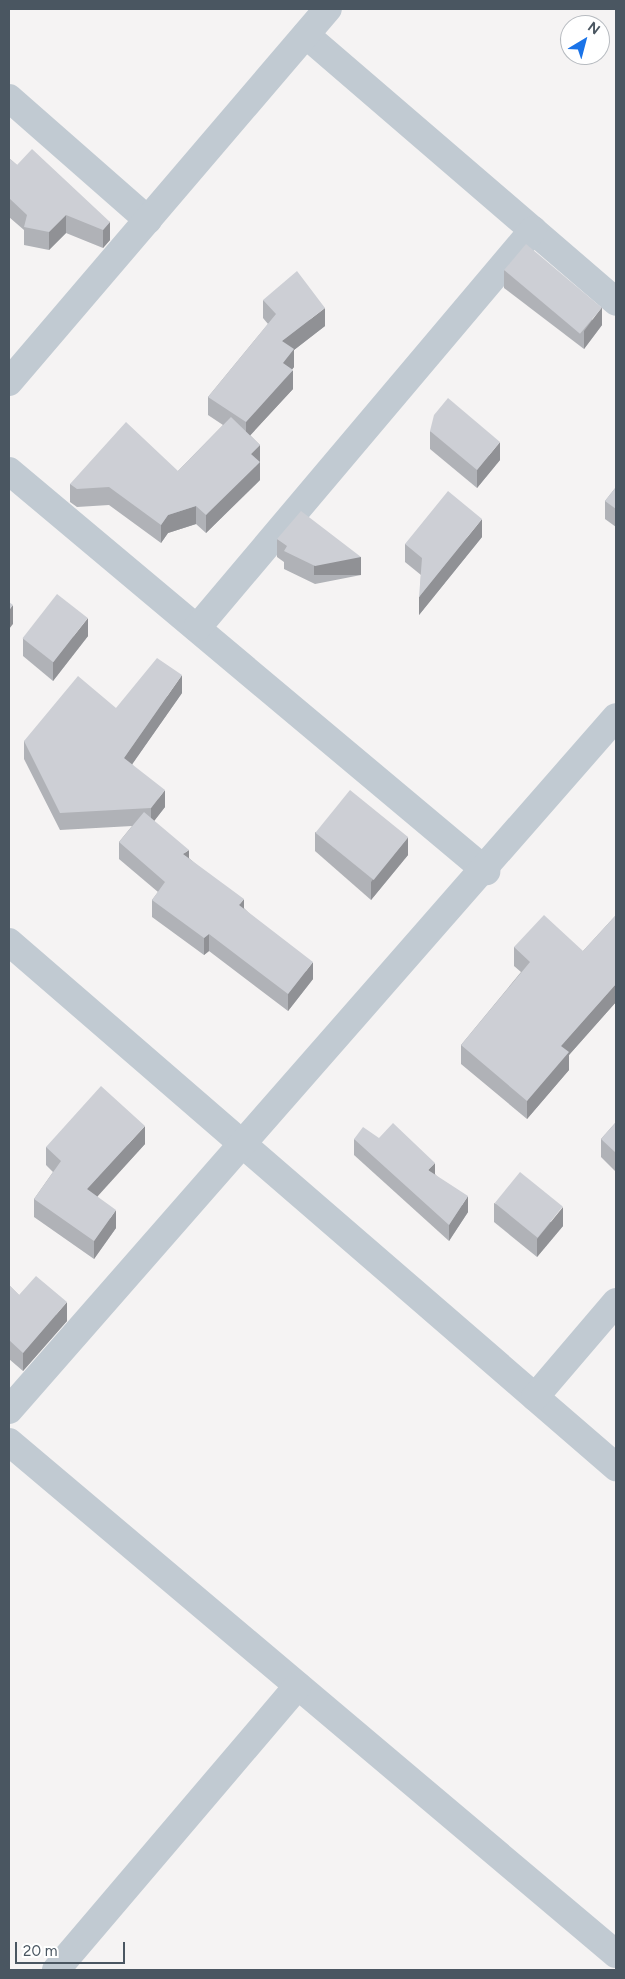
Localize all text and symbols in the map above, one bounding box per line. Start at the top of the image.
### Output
north arrow [560,15,610,65]
text: N [584,18,603,38]
scale bar [18,1932,128,1964]
text: 20 m [23,1942,57,1960]

